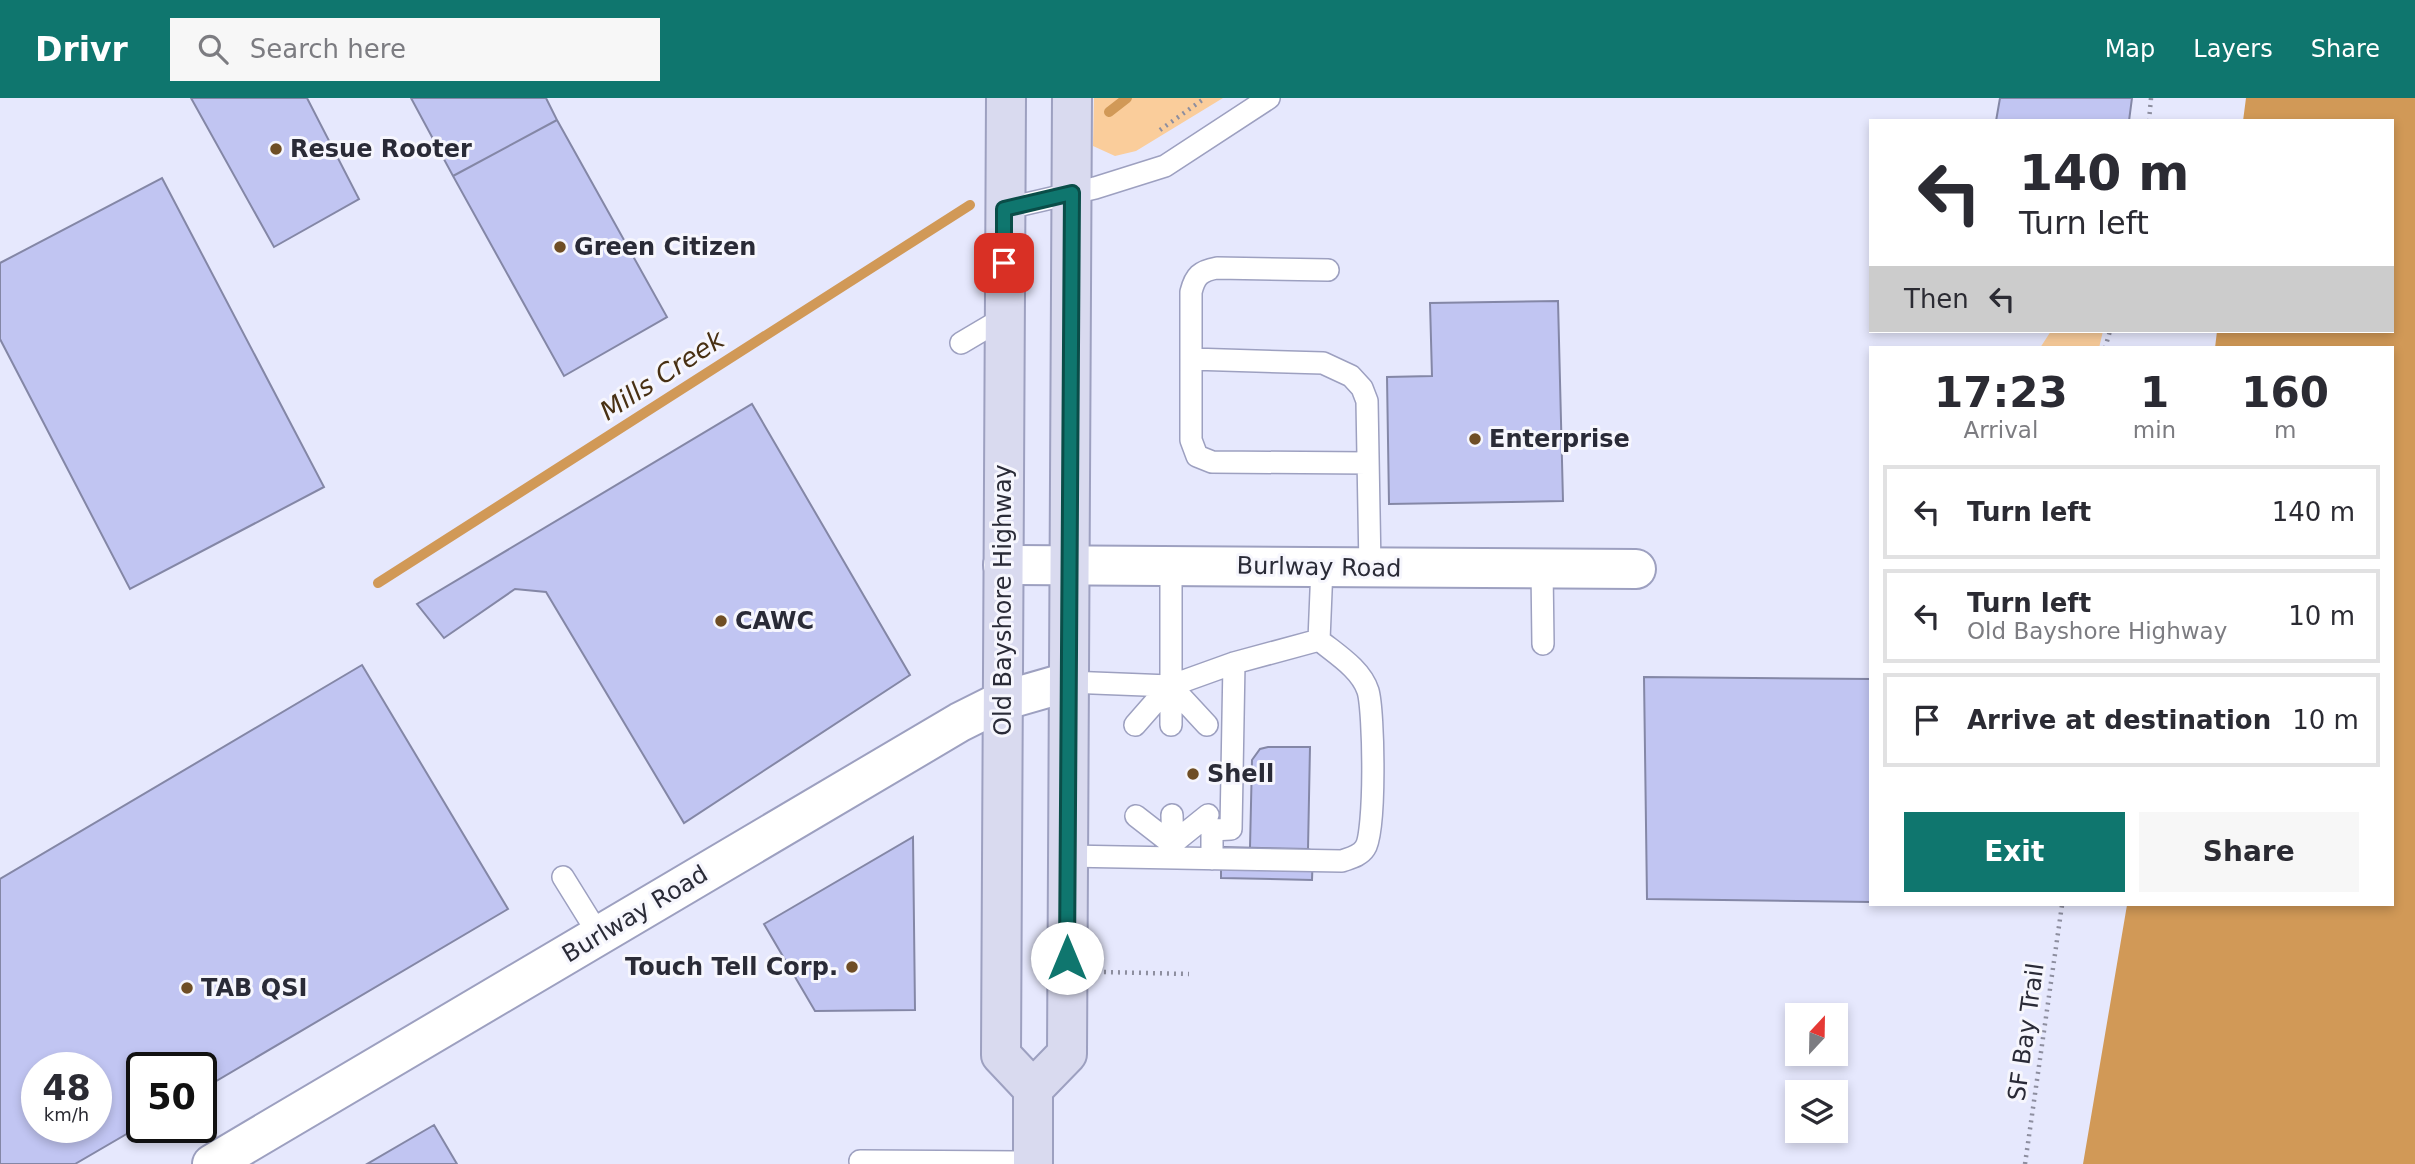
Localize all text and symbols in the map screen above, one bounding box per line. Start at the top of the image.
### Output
search box [170,18,660,81]
text: Drivr [35,30,128,69]
icon: search [194,30,232,68]
text: Search here [250,34,406,64]
text: Map [2105,35,2155,63]
text: Layers [2193,35,2273,63]
text: Share [2311,35,2380,63]
place label: Resue Rooter [290,135,472,163]
marker: Resue Rooter [268,141,284,157]
text: 140 m [2019,145,2189,202]
icon: left [1904,147,1995,238]
text: Turn left [2019,204,2149,242]
place label: Green Citizen [574,233,756,261]
pin [974,233,1034,293]
marker: Green Citizen [552,239,568,255]
icon: arrive [985,244,1023,282]
icon: left [1983,280,2021,318]
text: Then [1904,284,1969,314]
water label: Mills Creek [594,323,730,426]
text: 17:23 [1934,368,2068,417]
text: 1 [2140,368,2169,417]
text: 160 [2241,368,2329,417]
text: Arrival [1964,417,2038,443]
text: min [2133,417,2176,443]
text: m [2274,417,2296,443]
place label: Enterprise [1489,425,1630,453]
marker: Enterprise [1467,431,1483,447]
street label: Old Bayshore Highway [989,464,1017,736]
icon: left [1908,493,1946,531]
text: Turn left [1967,497,2091,527]
text: 140 m [2272,497,2355,527]
street label: Burlway Road [1236,552,1402,582]
text: Turn left [1967,588,2091,618]
icon: left [1908,597,1946,635]
text: 10 m [2288,601,2355,631]
place label: CAWC [735,607,814,635]
marker: CAWC [713,613,729,629]
text: Old Bayshore Highway [1967,618,2227,644]
icon: arrive [1908,701,1946,739]
text: Arrive at destination [1967,705,2271,735]
text: 10 m [2292,705,2359,735]
place label: Shell [1207,760,1274,788]
marker: Shell [1185,766,1201,782]
button: Exit [1904,812,2125,892]
button: Share [2139,812,2359,892]
street label: Burlway Road [557,860,713,968]
position arrow [1030,921,1104,995]
place label: Touch Tell Corp. [625,953,838,981]
marker: Touch Tell Corp. [844,959,860,975]
street label: SF Bay Trail [2002,961,2050,1103]
place label: TAB QSI [201,974,307,1002]
marker: TAB QSI [179,980,195,996]
north arrow [1785,1003,1848,1066]
map controls [1785,1003,1848,1143]
speed limit sign: 50 [126,1052,217,1143]
text: 48 [42,1068,91,1108]
button: layers [1785,1080,1848,1143]
text: km/h [44,1104,89,1125]

